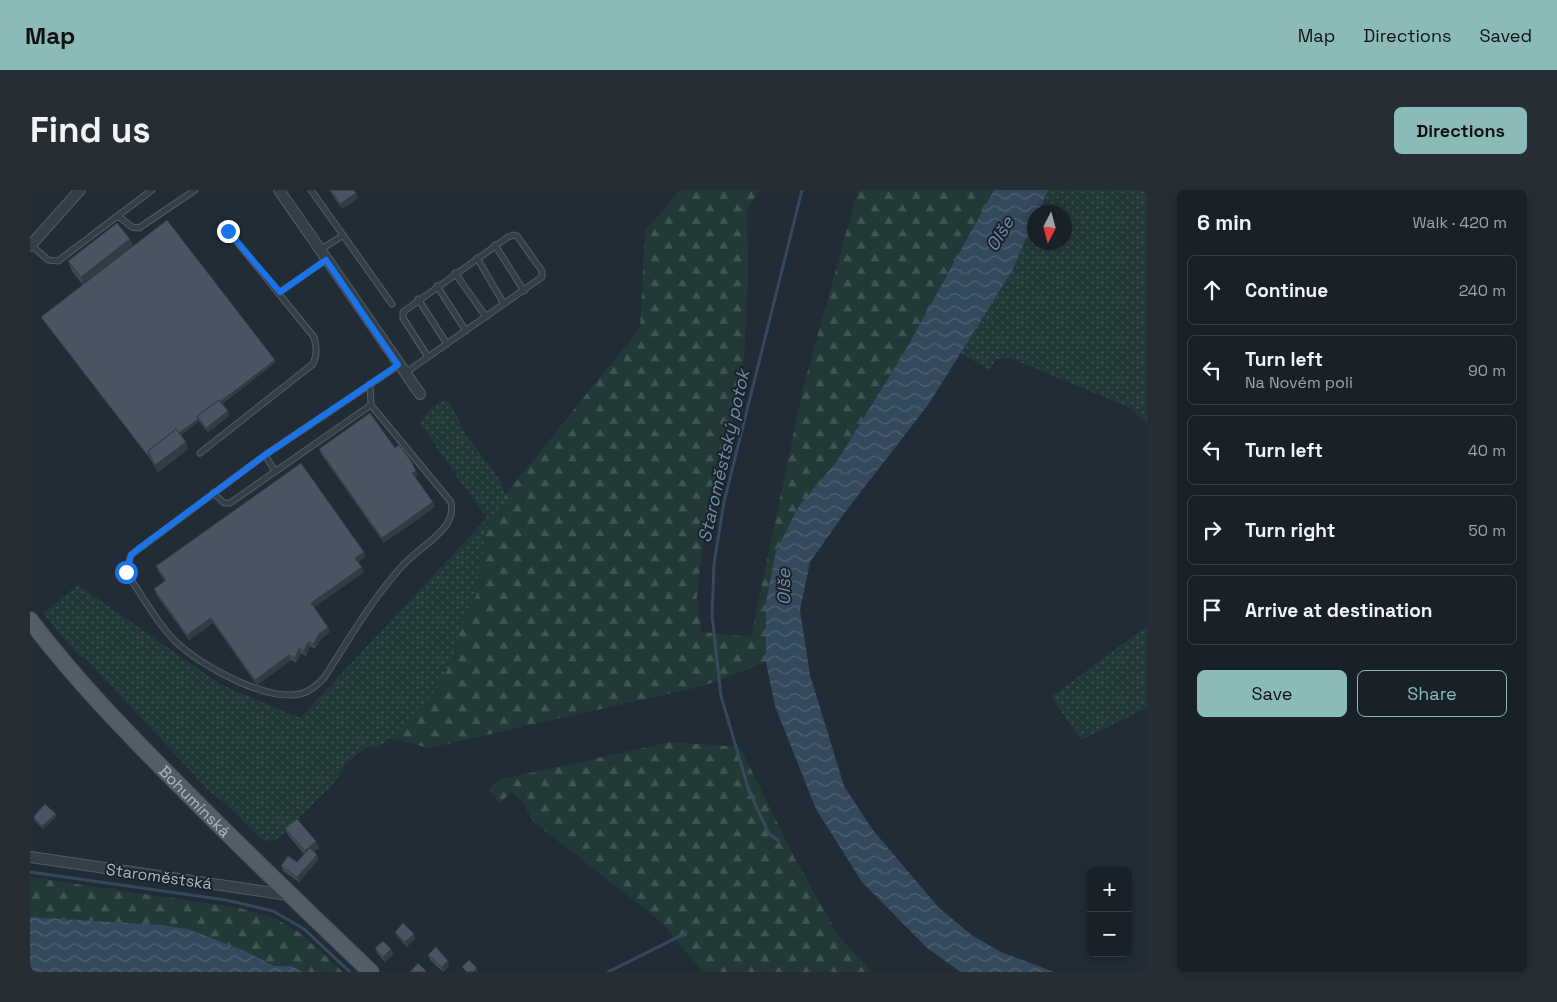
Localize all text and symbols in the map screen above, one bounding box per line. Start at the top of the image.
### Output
text: Map [25,20,75,51]
text: Map [1298,24,1335,47]
text: Directions [1363,24,1452,47]
text: Saved [1480,24,1532,47]
button: Directions [1394,107,1527,154]
text: Find us [30,108,151,152]
north arrow [1027,205,1072,250]
text: 6 min [1197,209,1252,236]
water label: Olše [980,211,1020,255]
text: Walk · 420 m [1412,212,1507,233]
route end [217,220,240,243]
icon: ahead [1198,276,1226,304]
text: Continue [1245,278,1328,303]
text: 240 m [1459,280,1506,301]
text: Turn left [1245,347,1323,372]
icon: left [1198,356,1226,384]
text: 90 m [1468,360,1506,381]
water label: Staroměstský potok [692,365,755,545]
text: Na Novém poli [1245,372,1353,393]
icon: left [1198,436,1226,464]
text: Turn left [1245,438,1323,463]
text: 40 m [1468,440,1506,461]
icon: right [1198,516,1226,544]
text: Turn right [1245,518,1335,543]
text: 50 m [1468,520,1506,541]
route start [115,561,138,584]
water label: Olše [772,567,795,605]
icon: arrive [1198,596,1226,624]
text: Arrive at destination [1245,598,1433,623]
button: Save [1197,670,1347,717]
button: Share [1357,670,1507,717]
street label: Bohumínská [154,761,235,842]
street label: Staroměstská [105,859,213,894]
map controls [1087,867,1132,957]
button: + [1087,867,1132,912]
button: − [1087,912,1132,957]

